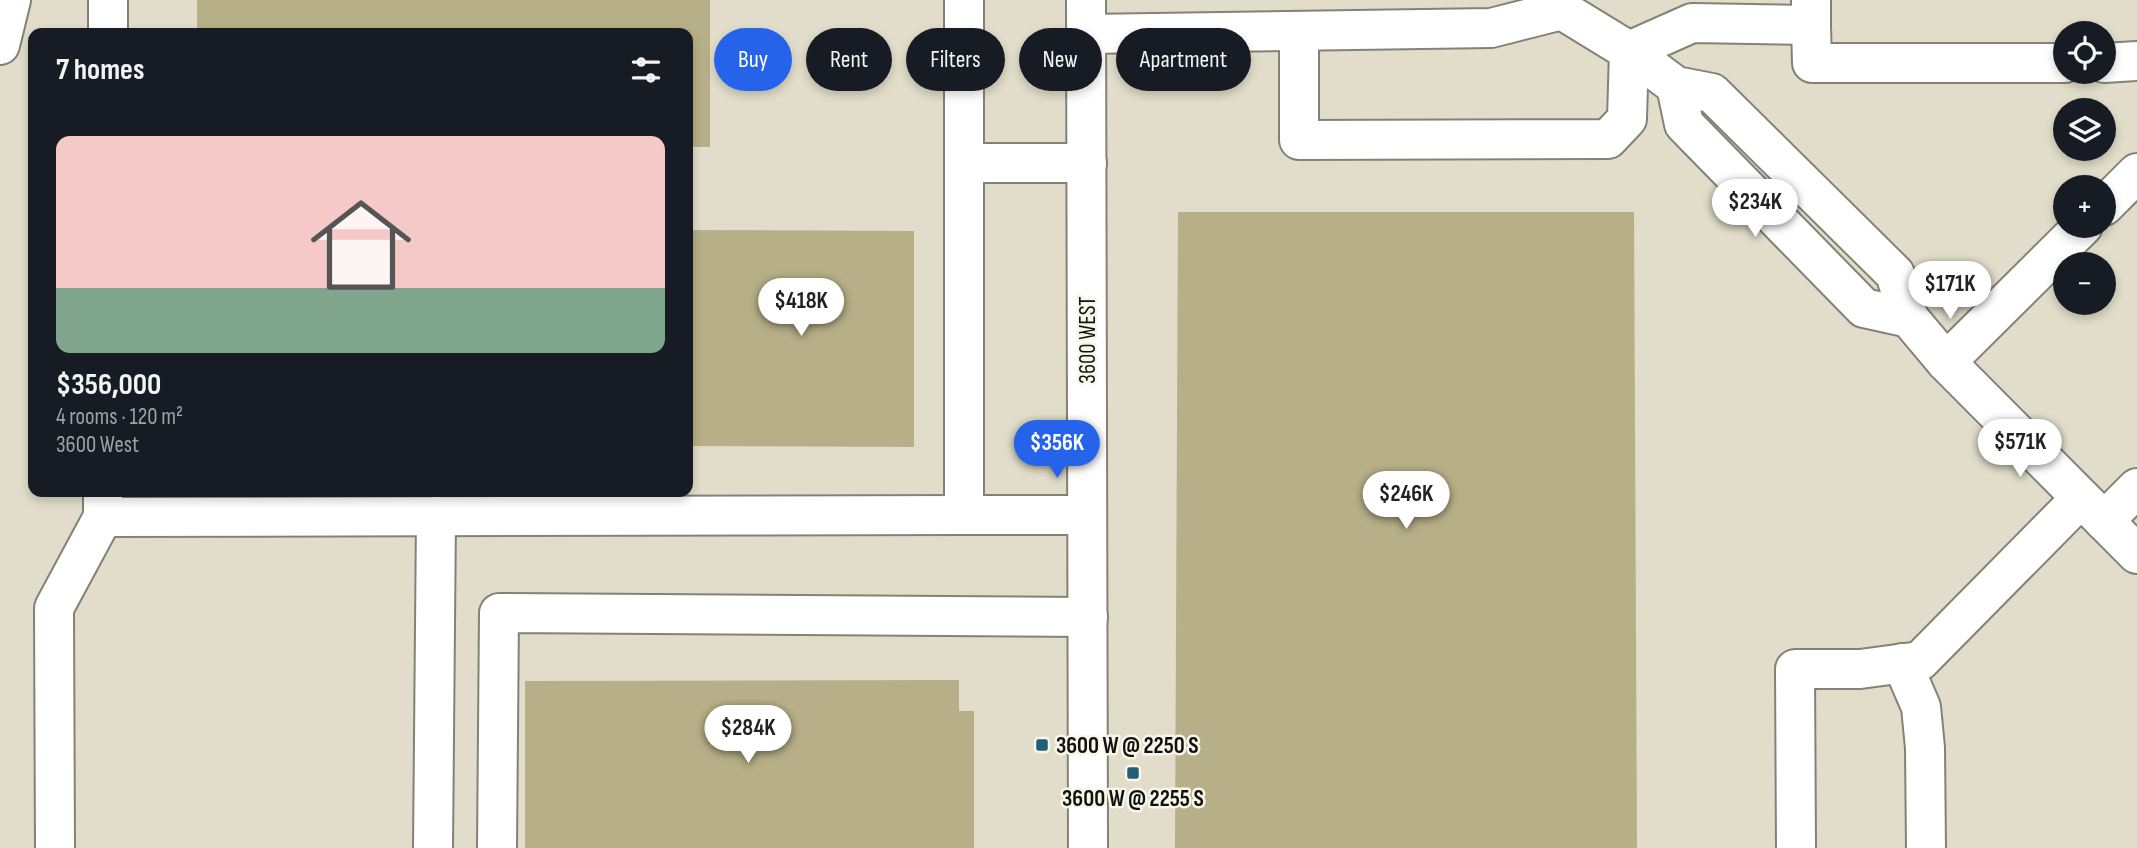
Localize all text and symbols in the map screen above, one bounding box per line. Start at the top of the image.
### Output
map controls [2053,21,2116,315]
button: locate [2053,21,2116,84]
chip: Buy [714,28,792,91]
chip: Rent [806,28,892,91]
chip: Filters [906,28,1005,91]
chip: New [1019,28,1102,91]
chip: Apartment [1116,28,1251,91]
icon: filters [627,51,665,89]
text: 7 homes [56,52,144,88]
button: layers [2053,98,2116,161]
button: + [2053,175,2116,238]
pin: $234K [1706,180,1804,239]
icon: home [298,182,424,308]
text: $234K [1728,188,1782,216]
button: − [2053,252,2116,315]
pin: $171K [1901,262,1999,321]
text: $171K [1924,270,1976,298]
pin: $418K [752,278,850,338]
text: $418K [774,287,828,315]
street label: 3600 WEST [1074,296,1102,384]
text: $356,000 [56,367,161,403]
text: 4 rooms · 120 m² [56,403,183,431]
pin: $356K [1008,420,1106,480]
pin: $571K [1971,420,2069,479]
text: $571K [1994,428,2046,456]
text: $356K [1030,429,1084,457]
text: 3600 West [56,431,139,459]
pin: $246K [1357,472,1455,531]
text: $246K [1379,480,1433,508]
pin: $284K [699,706,797,765]
text: $284K [720,714,776,742]
place label: 3600 W @ 2250 S [1056,732,1199,760]
marker: 3600 W @ 2250 S [1034,737,1050,753]
marker: 3600 W @ 2255 S [1125,765,1141,781]
place label: 3600 W @ 2255 S [1062,785,1204,813]

